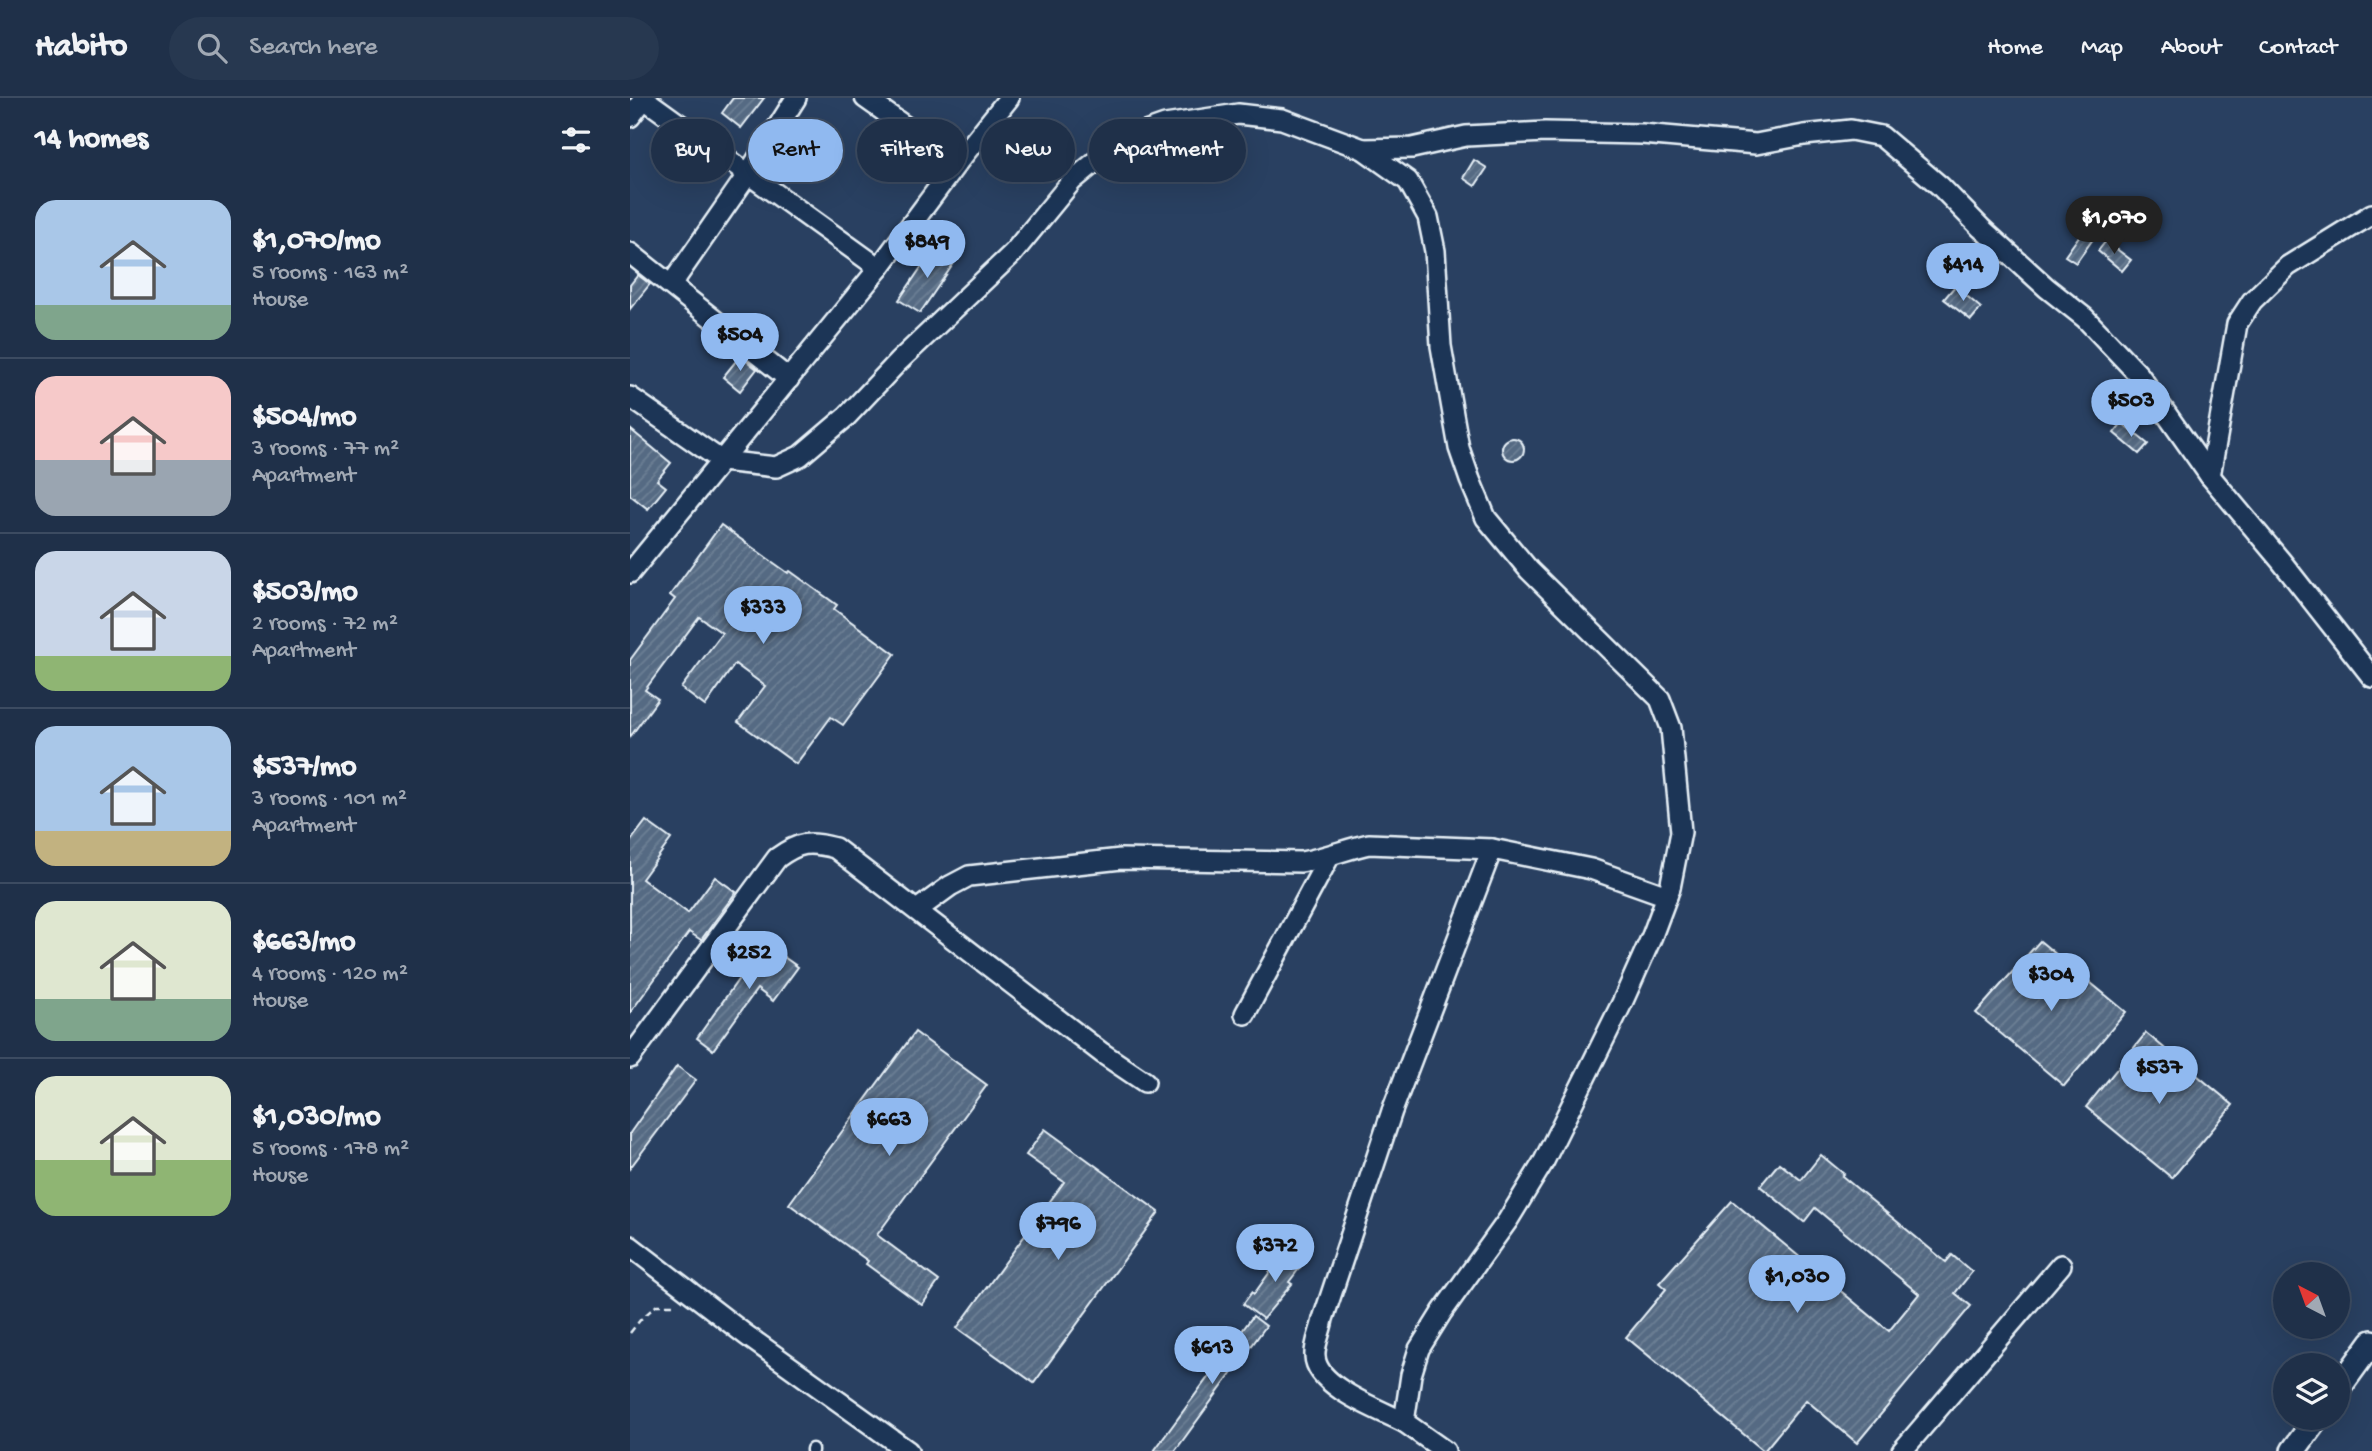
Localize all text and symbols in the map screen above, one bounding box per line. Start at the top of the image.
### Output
search box [169,17,659,80]
text: Habito [35,29,127,67]
icon: search [193,29,231,67]
text: Search here [249,33,377,64]
text: Home [1987,34,2043,63]
text: Map [2081,34,2123,63]
text: About [2161,34,2221,63]
text: Contact [2259,34,2337,63]
chip: Buy [651,119,734,182]
chip: Rent [748,119,843,182]
chip: Filters [857,119,967,182]
chip: New [981,119,1075,182]
chip: Apartment [1089,119,1246,182]
icon: filters [557,121,595,159]
text: 14 homes [35,123,148,158]
pin: $1,070 [2057,197,2171,256]
text: $1,070 [2082,205,2146,232]
pin: $849 [886,220,968,280]
text: $1,070/mo [252,225,381,260]
icon: home [91,228,175,312]
text: $849 [904,229,950,256]
pin: $414 [1922,244,2004,303]
text: $414 [1942,252,1984,279]
text: 5 rooms · 163 m² [252,260,408,287]
text: House [252,287,308,314]
pin: $504 [699,314,781,373]
text: $504 [717,322,763,349]
pin: $503 [2090,380,2172,439]
text: $503 [2107,388,2155,415]
text: $504/mo [252,401,357,436]
icon: home [91,404,175,488]
text: 3 rooms · 77 m² [252,436,399,463]
text: Apartment [252,463,356,490]
text: $503/mo [252,576,358,611]
icon: home [91,579,175,663]
pin: $333 [722,587,804,646]
text: $333 [740,595,786,622]
text: 2 rooms · 72 m² [252,611,398,638]
text: Apartment [252,638,356,665]
text: $537/mo [252,751,357,786]
icon: home [91,754,175,838]
text: 3 rooms · 101 m² [252,786,407,813]
text: Apartment [252,813,356,840]
text: $663/mo [252,926,356,961]
icon: home [91,929,175,1013]
pin: $252 [708,932,790,991]
text: $252 [727,940,771,967]
pin: $304 [2010,954,2092,1013]
text: 4 rooms · 120 m² [252,961,408,988]
text: $304 [2028,962,2074,989]
text: House [252,988,308,1015]
pin: $537 [2118,1046,2200,1106]
text: $537 [2136,1055,2182,1082]
pin: $663 [848,1098,930,1158]
text: $1,030/mo [252,1101,381,1136]
icon: home [91,1104,175,1188]
text: $663 [866,1107,912,1134]
text: 5 rooms · 178 m² [252,1136,409,1163]
text: House [252,1163,308,1190]
pin: $796 [1017,1202,1099,1262]
text: $796 [1035,1211,1081,1238]
pin: $372 [1234,1224,1316,1284]
text: $372 [1252,1233,1298,1260]
pin: $1,030 [1740,1256,1854,1315]
north arrow [2273,1262,2350,1339]
map controls [2273,1262,2350,1430]
text: $1,030 [1765,1264,1829,1291]
pin: $613 [1171,1326,1253,1386]
text: $613 [1190,1335,1234,1362]
button: layers [2273,1353,2350,1430]

